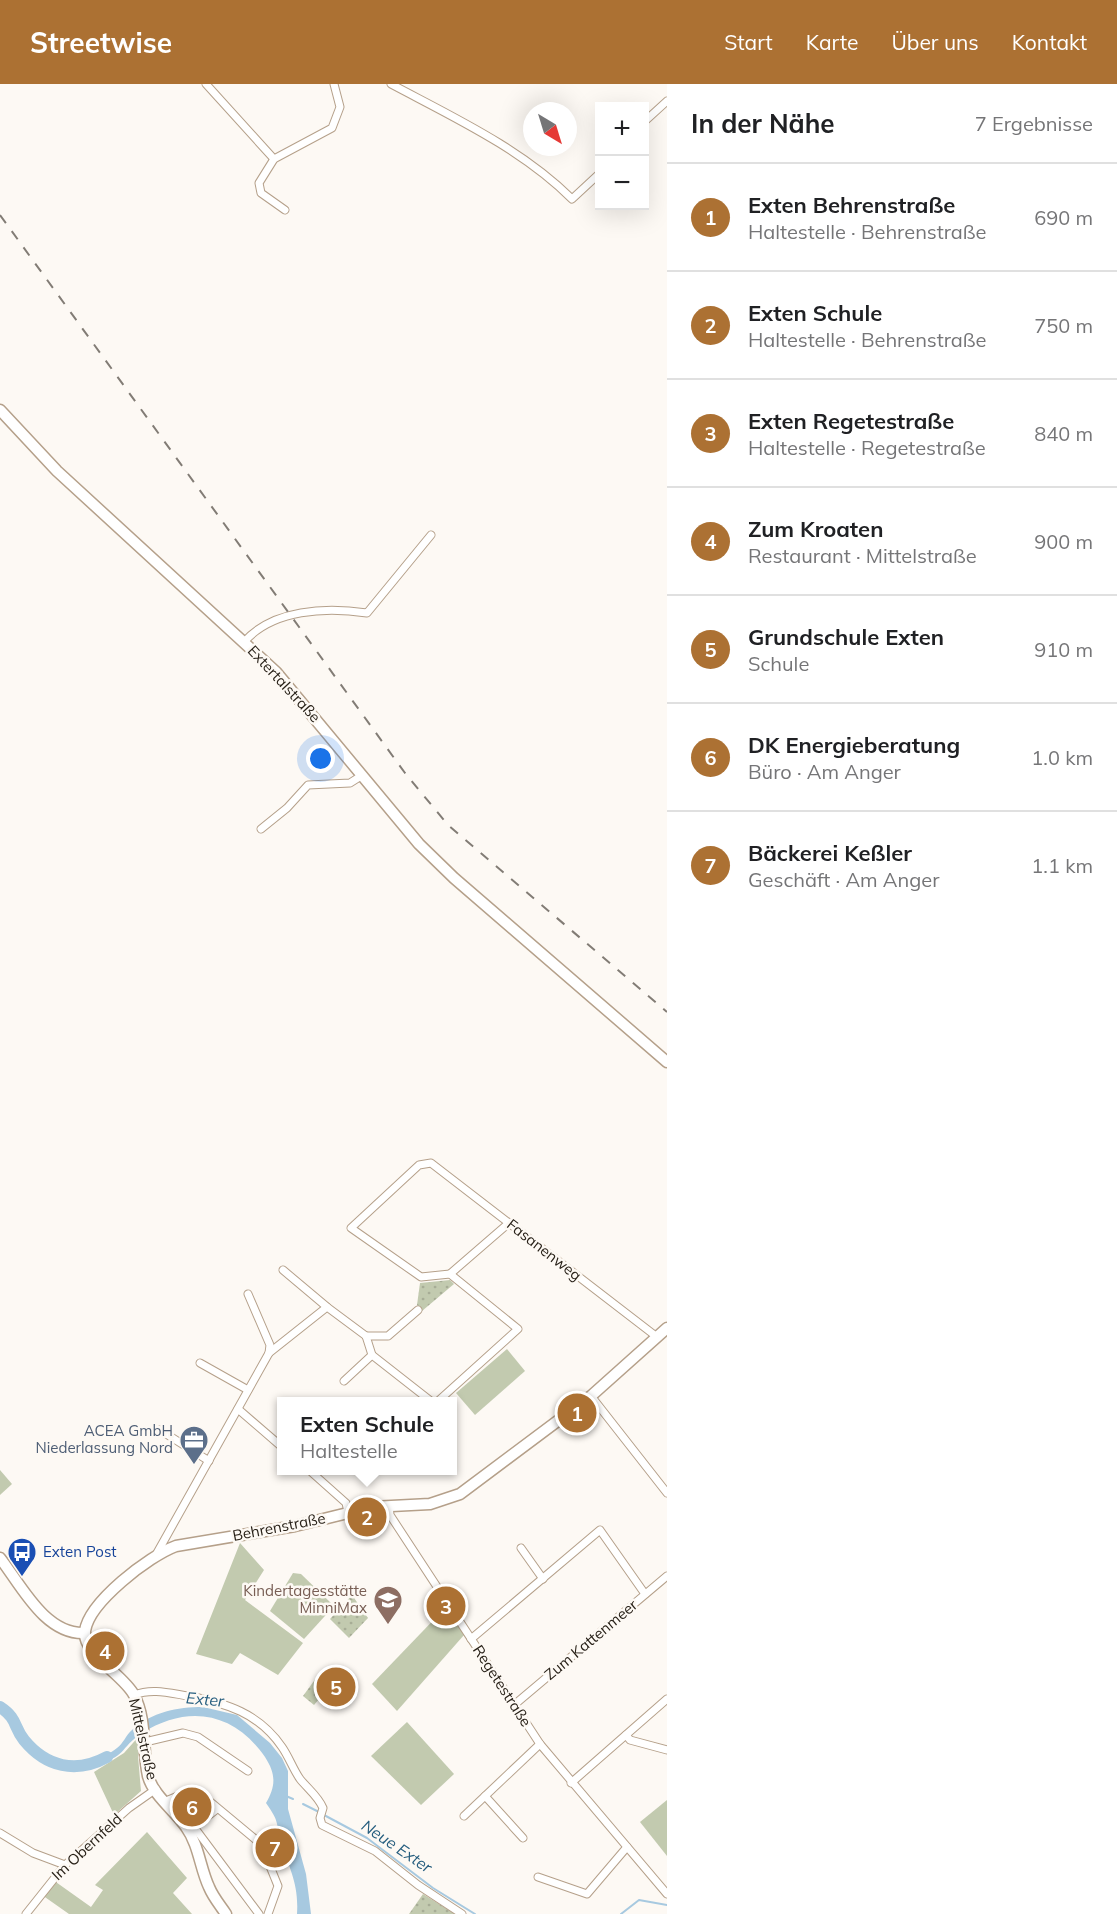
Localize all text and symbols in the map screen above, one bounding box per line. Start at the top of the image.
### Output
text: Streetwise [30,25,172,60]
text: Start [724,29,773,55]
text: Karte [806,29,858,55]
text: Über uns [891,29,979,55]
text: Kontakt [1012,29,1087,55]
north arrow [523,102,577,156]
map controls [595,102,649,210]
button: + [595,102,649,156]
text: In der Nähe [691,107,835,140]
text: 7 Ergebnisse [975,111,1093,136]
button: − [595,156,649,210]
text: Exten Behrenstraße [748,191,955,219]
text: 1 [705,205,717,230]
text: 690 m [1034,205,1093,230]
text: Haltestelle · Behrenstraße [748,219,986,244]
text: Exten Schule [748,299,882,327]
text: 2 [705,313,717,338]
text: 750 m [1034,313,1093,338]
text: Haltestelle · Behrenstraße [748,327,986,352]
text: Exten Regetestraße [748,407,954,435]
text: 3 [705,421,717,446]
text: 840 m [1034,421,1093,446]
text: Haltestelle · Regetestraße [748,435,986,460]
text: Zum Kroaten [748,515,883,543]
text: 4 [705,529,717,554]
text: 900 m [1034,529,1093,554]
text: Restaurant · Mittelstraße [748,543,977,568]
text: Grundschule Exten [748,623,944,651]
text: 5 [705,637,717,662]
text: 910 m [1034,637,1093,662]
street label: Extertalstraße [244,641,325,726]
text: Schule [748,651,809,676]
text: DK Energieberatung [748,731,960,759]
your location [306,744,335,773]
text: 6 [705,745,717,770]
text: 1.0 km [1031,745,1093,770]
text: Büro · Am Anger [748,759,901,784]
text: Bäckerei Keßler [748,839,912,867]
text: 7 [705,853,717,878]
text: 1.1 km [1031,853,1093,878]
text: Geschäft · Am Anger [748,867,940,892]
street label: Fasanenweg [503,1215,585,1285]
pin: 1 [558,1390,596,1436]
popup [277,1397,457,1475]
text: Exten Schule [300,1410,434,1438]
place label: ACEA GmbH Niederlassung Nord [35,1421,173,1457]
office icon: ACEA GmbH Niederlassung Nord [178,1424,210,1466]
text: Haltestelle [300,1438,398,1463]
pin: 2 [348,1494,386,1540]
street label: Behrenstraße [231,1508,327,1545]
bus stop icon: Exten Post [6,1536,38,1578]
place label: Exten Post [43,1542,117,1561]
place label: Kindertagesstätte MinniMax [243,1581,367,1617]
school or university icon: Kindertagesstätte MinniMax [372,1584,404,1626]
pin: 3 [426,1584,466,1628]
street label: Zum Kattenmeer [540,1595,641,1684]
pin: 4 [86,1628,124,1674]
street label: Regetestraße [469,1641,536,1730]
pin: 5 [316,1664,356,1710]
water label: Exter [185,1687,226,1711]
street label: Mittelstraße [125,1696,162,1781]
pin: 6 [172,1784,212,1830]
street label: Im Obernfeld [47,1809,126,1884]
water label: Neue Exter [358,1815,437,1878]
pin: 7 [256,1826,294,1870]

